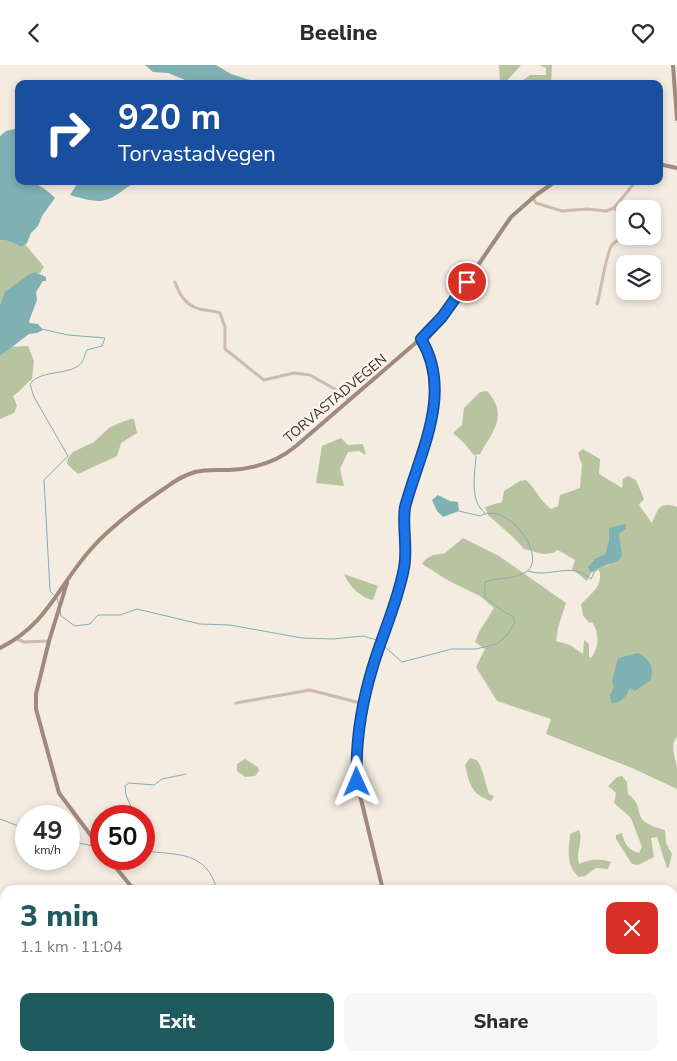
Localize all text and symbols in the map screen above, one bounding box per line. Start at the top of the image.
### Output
text: Beeline [300,18,377,48]
icon: back [20,19,48,47]
icon: heart [629,19,657,47]
text: 920 m [118,94,221,141]
icon: right [35,100,100,165]
text: Torvastadvegen [118,139,276,169]
map controls [616,200,661,300]
button: search [616,200,661,245]
button: layers [616,255,661,300]
pin [446,261,488,303]
icon: arrive [453,268,481,296]
street label: TORVASTADVEGEN [280,350,391,447]
position arrow [330,755,382,807]
speed limit sign: 50 [90,805,155,870]
text: 49 [32,814,63,848]
text: km/h [34,842,61,858]
text: 3 min [20,896,99,937]
button: close [606,902,658,954]
text: 1.1 km · 11:04 [20,936,123,958]
button: Exit [20,993,334,1051]
button: Share [344,993,658,1051]

